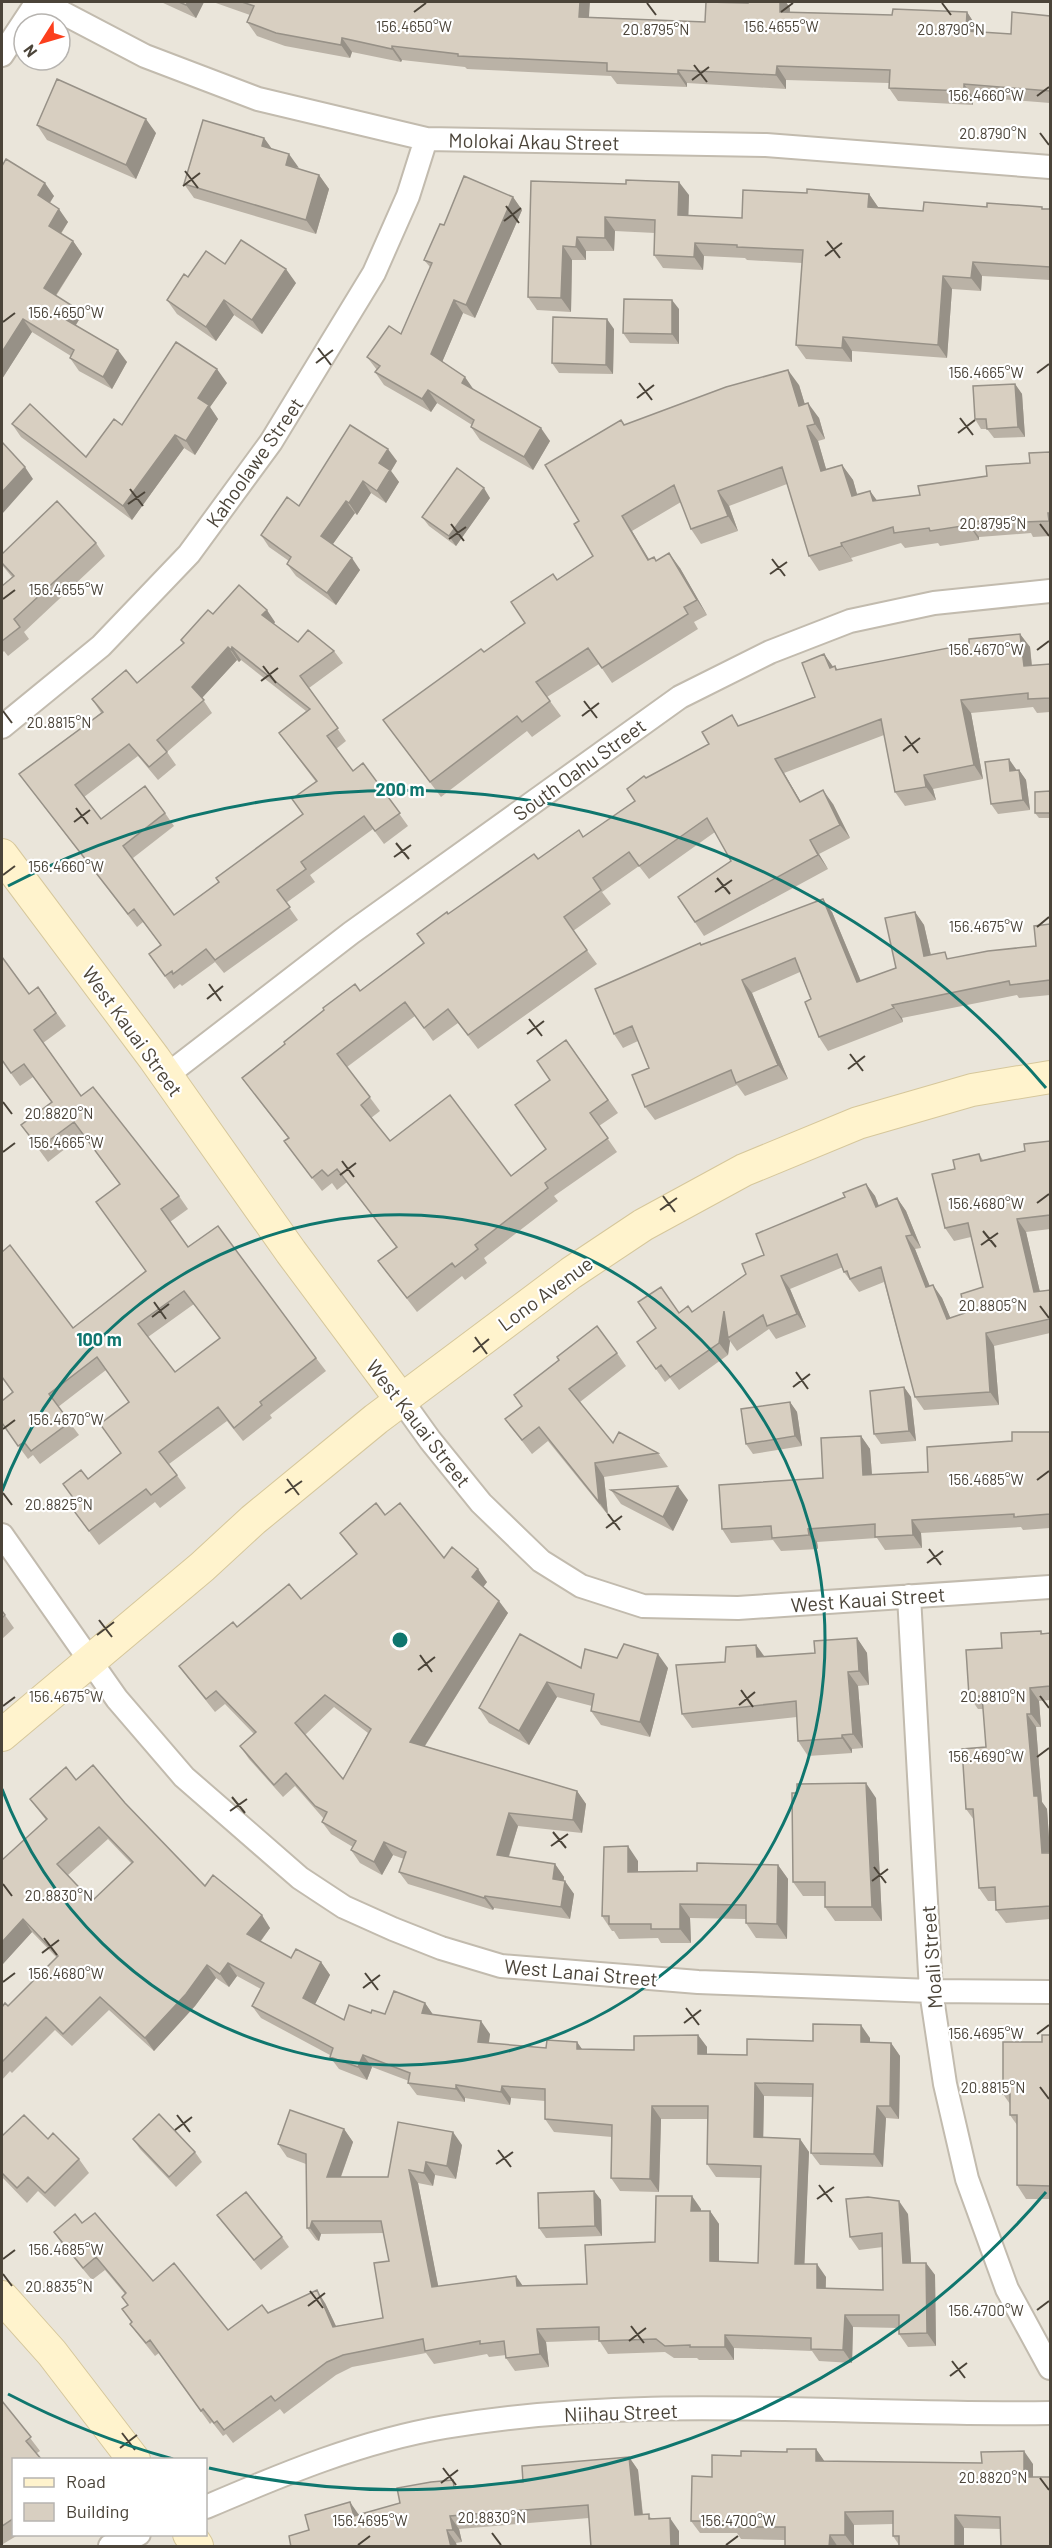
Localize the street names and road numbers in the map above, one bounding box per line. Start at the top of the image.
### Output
street label: Molokai Akau Street [448,128,620,154]
street label: Kahoolawe Street [200,392,308,532]
street label: South Oahu Street [508,713,650,825]
street label: West Kauai Street [78,961,188,1101]
street label: Lono Avenue [493,1251,597,1335]
street label: West Kauai Street [362,1355,476,1491]
street label: West Kauai Street [790,1582,946,1616]
street label: Moali Street [915,1904,947,2010]
street label: West Lanai Street [503,1953,659,1991]
street label: Niihau Street [564,2398,678,2426]

